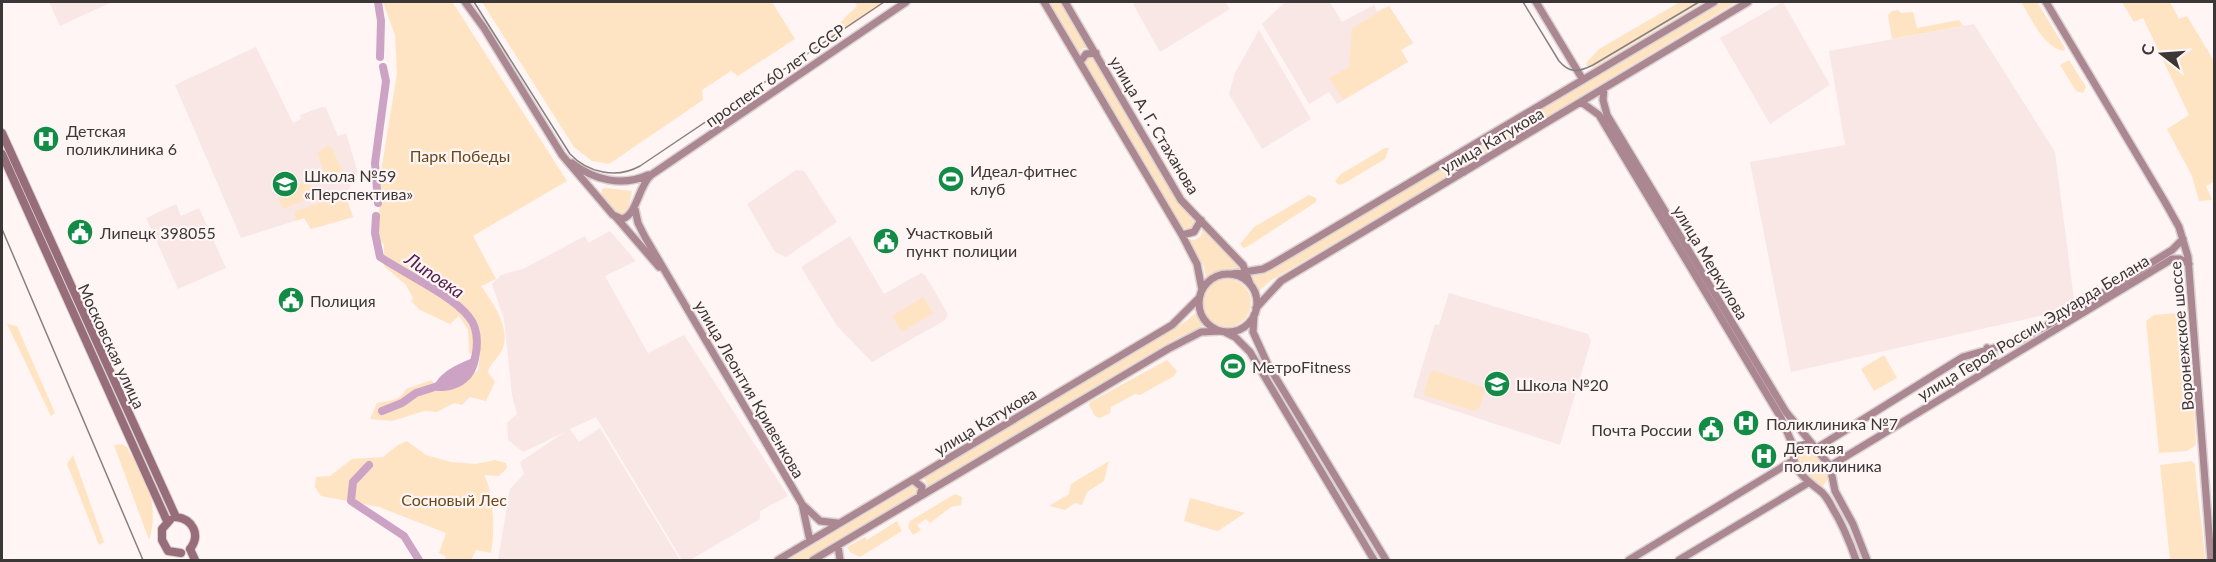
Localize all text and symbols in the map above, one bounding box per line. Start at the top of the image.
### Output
street label: проспект 60 лет СССР [701,19,849,130]
north arrow [2132,24,2192,84]
text: С [2137,41,2158,57]
street label: улица А. Г. Стаханова [1106,53,1204,197]
street label: улица Катукова [1437,103,1547,177]
place label: Детская поликлиника 6 [66,121,177,158]
hospital icon: Детская поликлиника 6 [31,124,61,154]
park label: Парк Победы [410,146,510,165]
place label: Идеал-фитнес клуб [970,161,1077,198]
sports icon: Идеал-фитнес клуб [936,164,966,194]
place label: Школа №59 «Перспектива» [304,166,413,203]
school or university icon: Школа №59 «Перспектива» [270,169,300,199]
street label: улица Меркулова [1669,201,1753,323]
public building icon: Липецк 398055 [65,217,95,247]
place label: Липецк 398055 [99,223,216,242]
place label: Участковый пункт полиции [906,223,1017,260]
public building icon: Участковый пункт полиции [871,226,901,256]
water label: Липовка [400,247,469,303]
street label: улица Героя России Эдуарда Белана [1914,250,2152,404]
street label: Воронежское шоссе [2165,261,2197,411]
street label: Московская улица [75,280,149,412]
public building icon: Полиция [276,285,306,315]
place label: Полиция [310,291,376,310]
street label: улица Леонтия Кривенкова [691,297,809,481]
sports icon: МетроFitness [1218,351,1248,381]
place label: МетроFitness [1252,357,1351,376]
school or university icon: Школа №20 [1482,369,1512,399]
place label: Школа №20 [1516,375,1608,394]
street label: улица Катукова [931,383,1039,459]
hospital icon: Поликлиника №7 [1731,408,1761,438]
public building icon: Почта России [1696,414,1726,444]
place label: Поликлиника №7 [1766,414,1898,433]
place label: Почта России [1591,420,1692,439]
place label: Детская поликлиника [1784,438,1882,475]
hospital icon: Детская поликлиника [1749,441,1779,471]
park label: Сосновый Лес [401,490,507,509]

